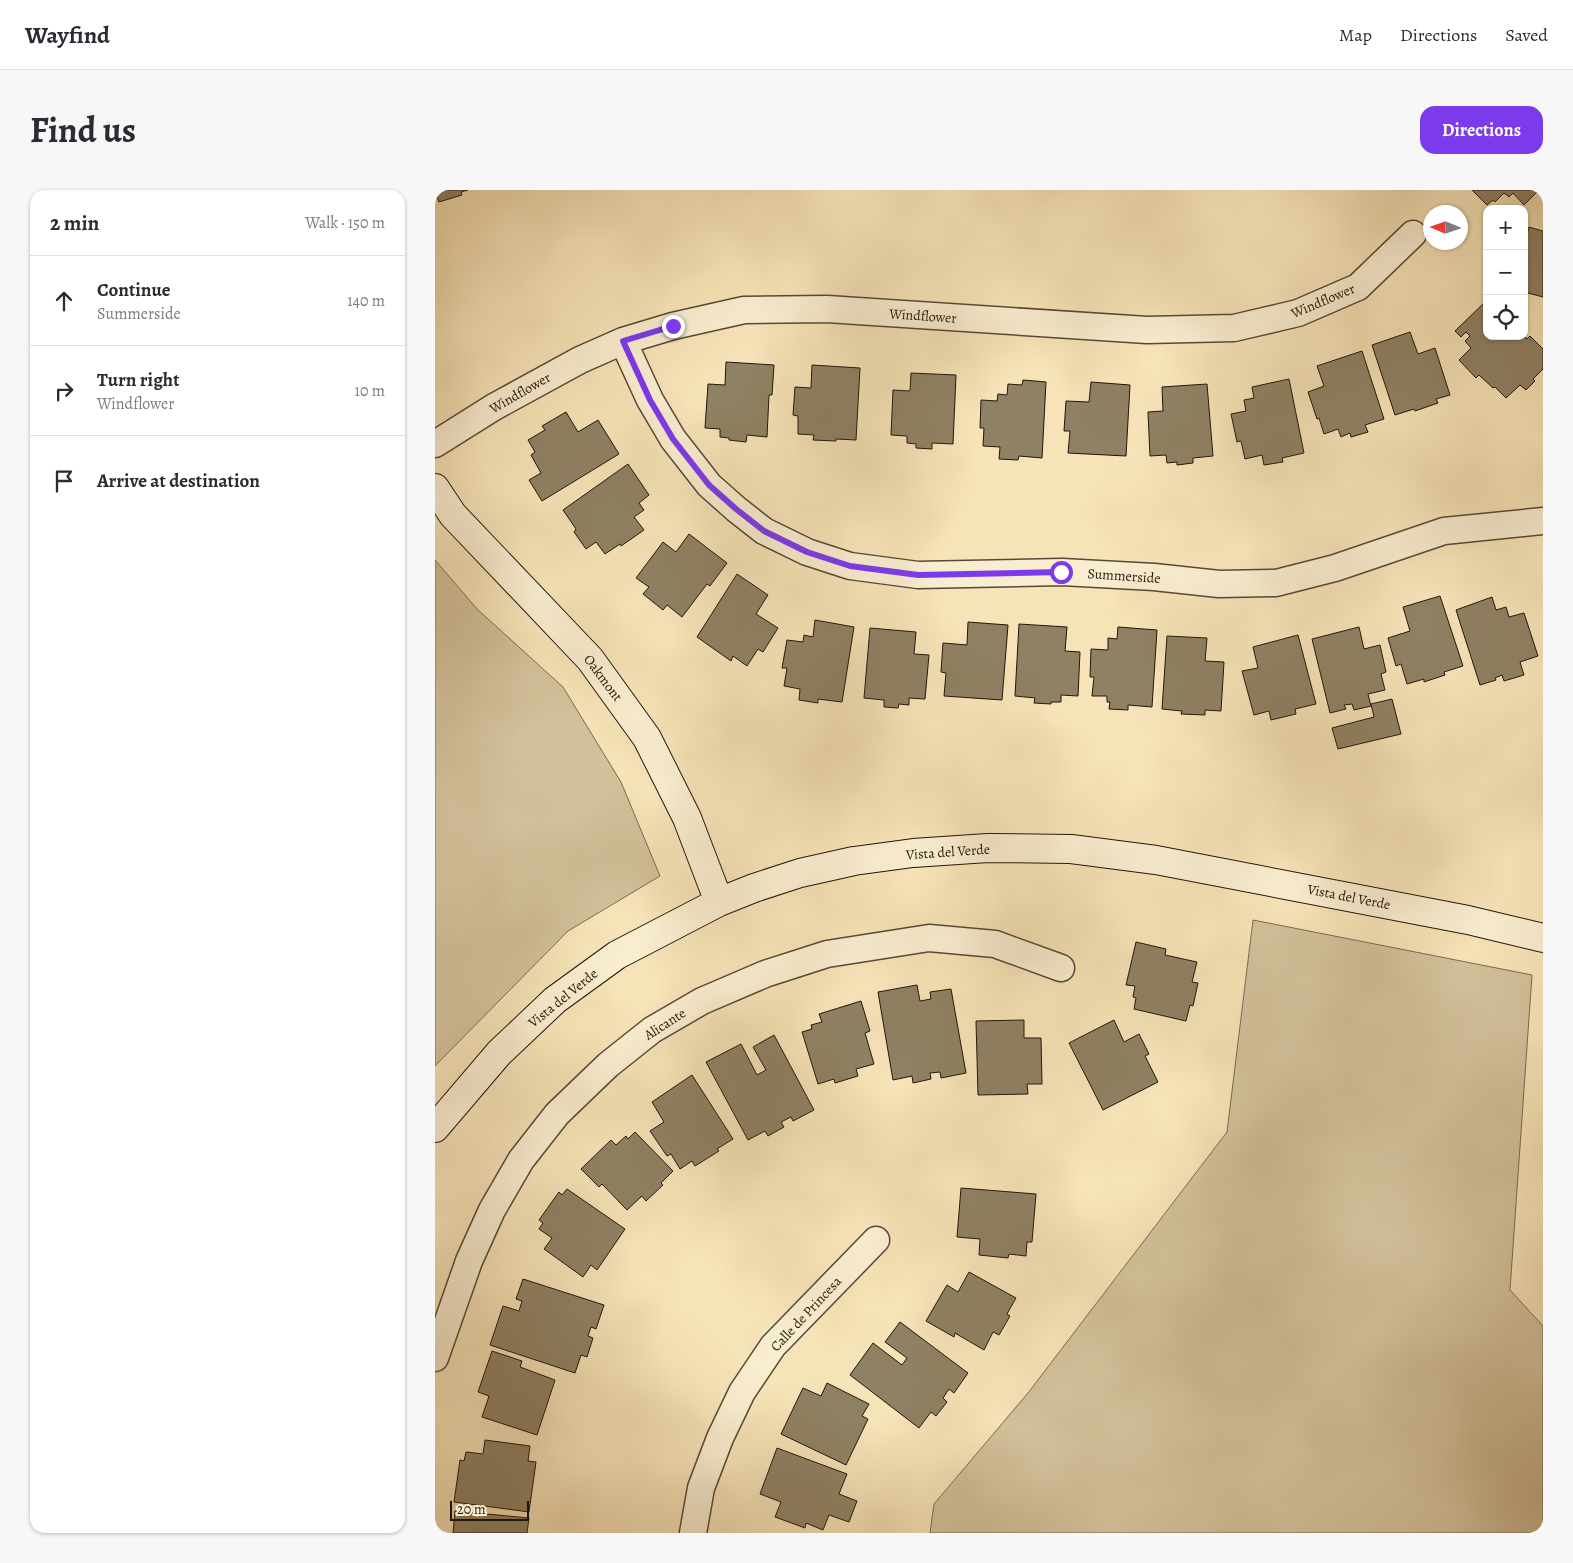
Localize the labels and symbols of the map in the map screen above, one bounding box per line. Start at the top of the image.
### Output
north arrow [1423,205,1468,250]
street label: Windflower [1287,279,1358,323]
street label: Windflower [888,304,958,328]
route end [662,315,685,338]
street label: Windflower [485,368,555,419]
route start [1050,561,1073,584]
street label: Summerside [1087,564,1161,588]
street label: Oakmont [579,651,627,706]
street label: Vista del Verde [904,840,991,864]
street label: Vista del Verde [1305,879,1392,914]
street label: Vista del Verde [524,964,602,1033]
street label: Alicante [640,1003,690,1045]
street label: Calle de Princesa [766,1272,846,1356]
scale bar [450,1498,529,1521]

